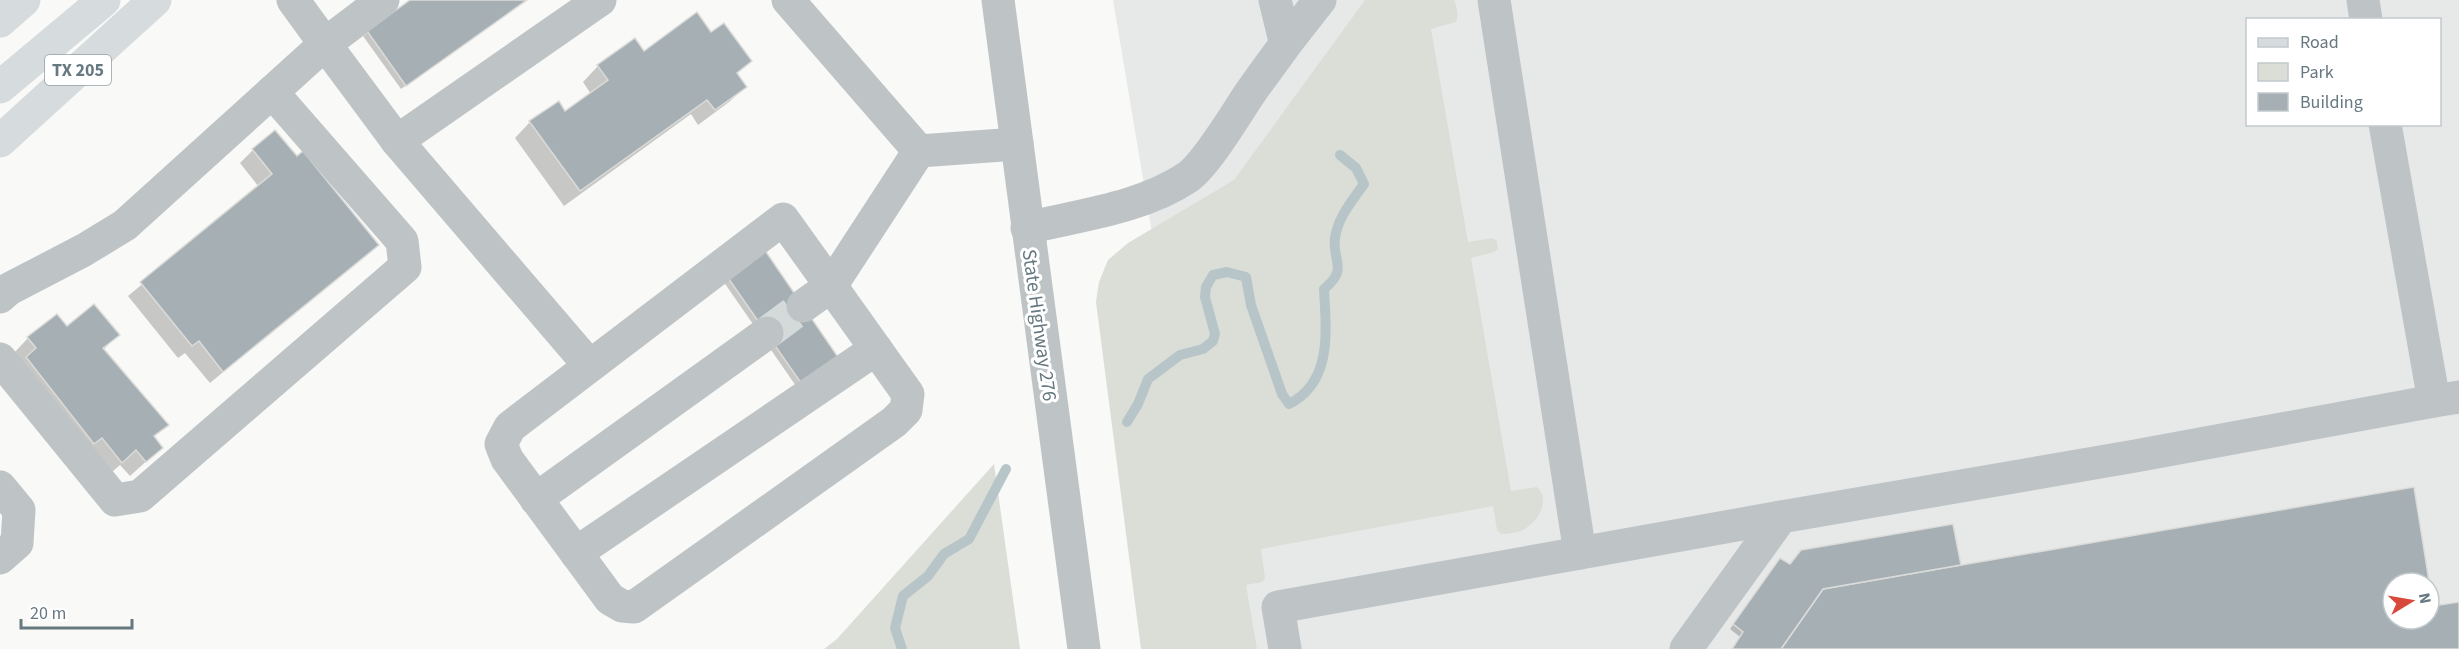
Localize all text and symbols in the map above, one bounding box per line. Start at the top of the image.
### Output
legend [2246,18,2441,126]
text: Road [2300,30,2339,55]
road number: TX 205 [45,55,111,85]
text: Park [2300,60,2334,85]
text: Building [2300,90,2363,115]
street label: State Highway 276 [1014,247,1064,403]
north arrow [2381,571,2441,631]
text: N [2413,591,2437,606]
scale bar [21,592,132,630]
text: 20 m [30,601,66,626]

